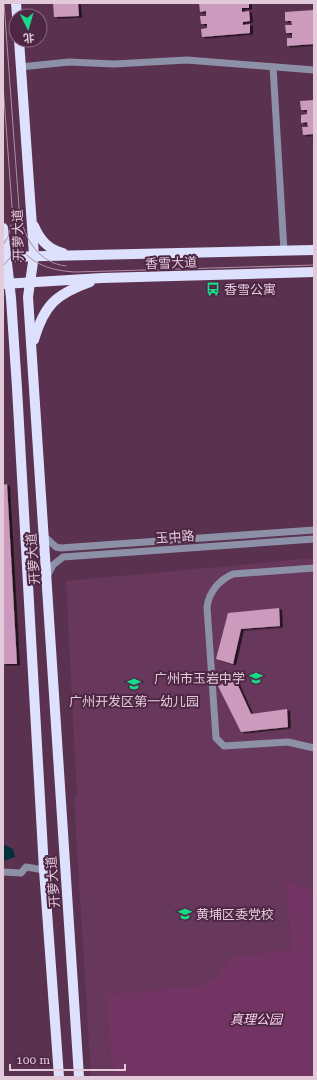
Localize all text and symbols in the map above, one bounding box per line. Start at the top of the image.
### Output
north arrow [8,8,48,48]
text: 北 [23,31,35,44]
street label: 开萝大道 [10,209,26,261]
street label: 香雪大道 [145,255,197,271]
bus stop icon: 香雪公寓 [205,281,221,297]
place label: 香雪公寓 [224,282,276,297]
street label: 玉中路 [155,528,195,546]
street label: 开萝大道 [24,533,42,585]
school or university icon: 广州市玉岩中学 [248,670,264,686]
place label: 广州市玉岩中学 [154,671,245,686]
school or university icon: 广州开发区第一幼儿园 [126,676,142,692]
place label: 广州开发区第一幼儿园 [69,694,199,709]
street label: 开萝大道 [44,856,62,908]
school or university icon: 黄埔区委党校 [177,906,193,922]
place label: 黄埔区委党校 [196,907,274,922]
park label: 真理公园 [230,1012,284,1027]
scale bar [10,1046,125,1072]
text: 100 m [16,1053,50,1067]

